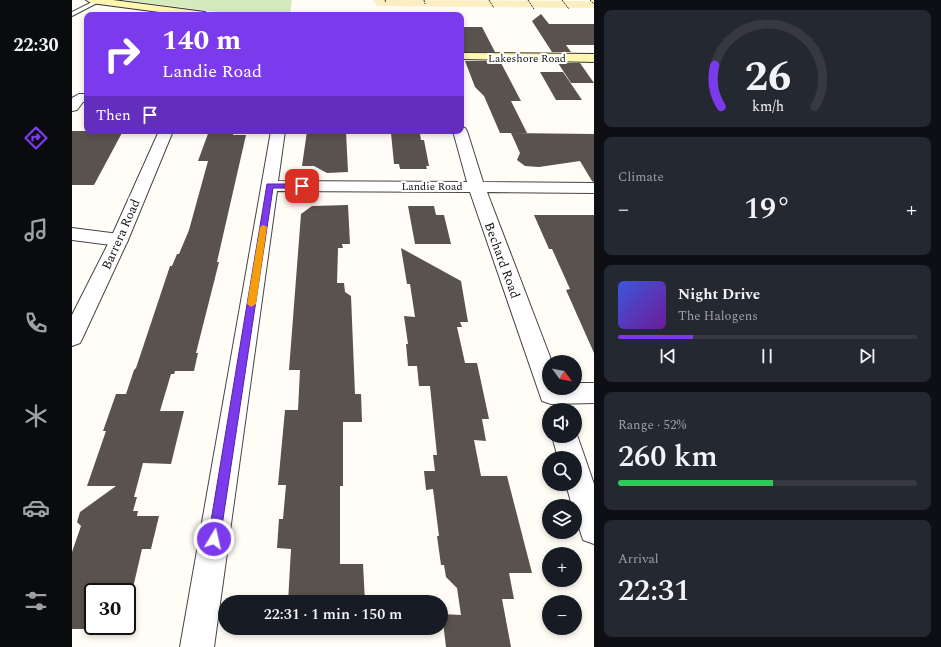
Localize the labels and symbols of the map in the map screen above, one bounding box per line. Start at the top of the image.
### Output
street label: Lakeshore Road [488,50,566,67]
pin [285,169,319,203]
street label: Landie Road [401,178,463,195]
street label: Barrera Road [96,196,145,273]
street label: Bechard Road [479,219,525,301]
north arrow [542,355,582,395]
position arrow [193,518,235,560]
speed limit sign: 30 [84,583,136,635]

